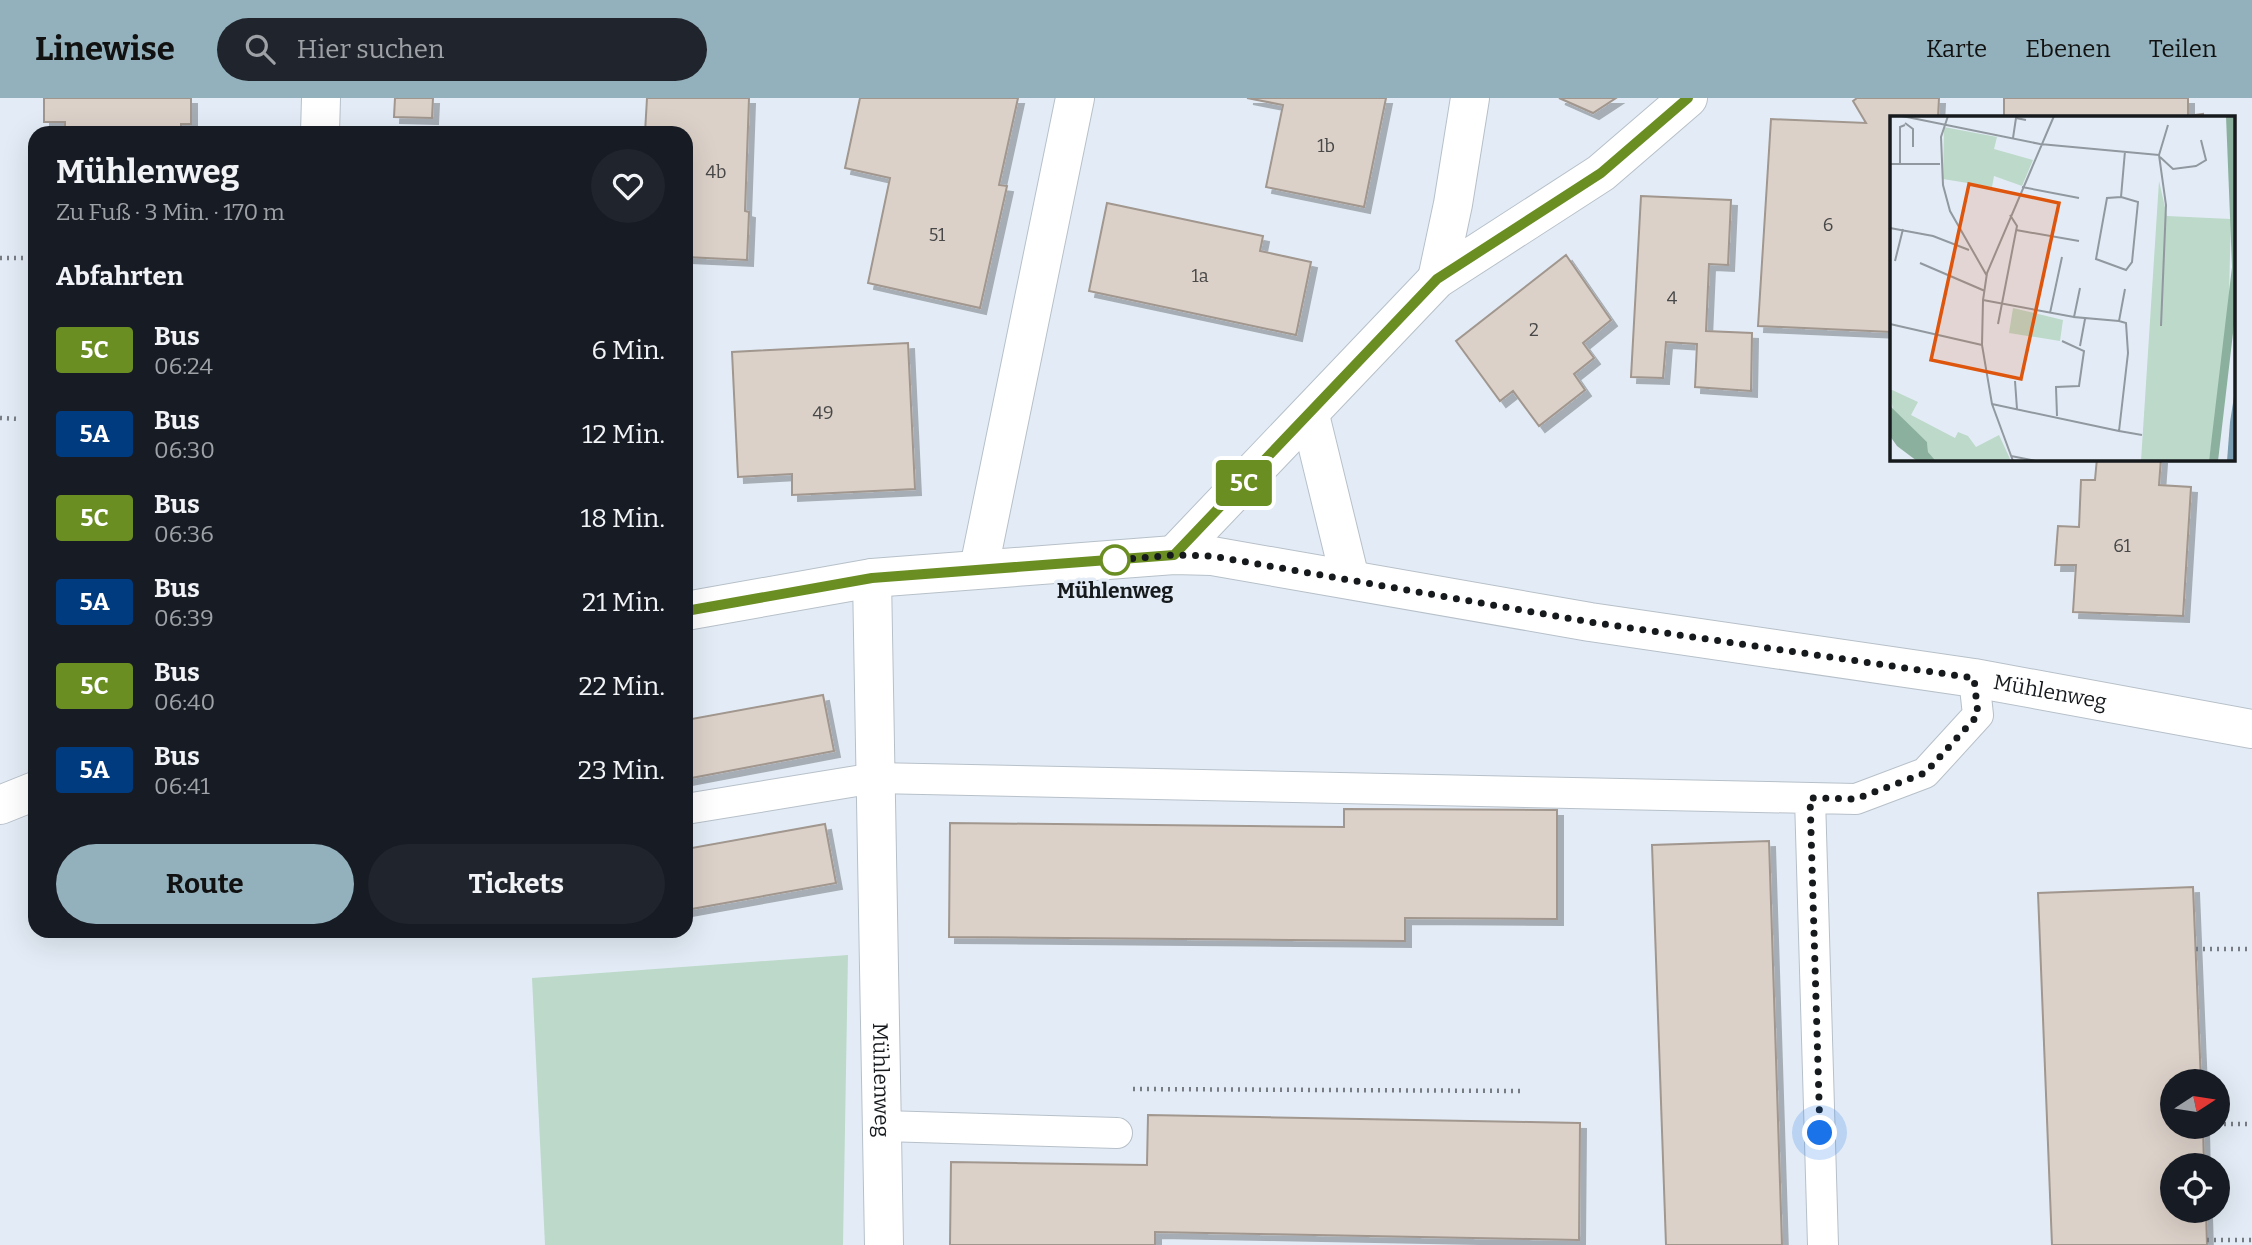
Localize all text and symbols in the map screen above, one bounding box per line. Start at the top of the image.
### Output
search box [217,18,707,81]
text: Linewise [35,29,175,69]
icon: search [241,30,279,68]
text: Hier suchen [297,34,444,65]
text: Karte [1926,35,1987,63]
text: Ebenen [2025,35,2111,63]
text: Teilen [2149,35,2217,63]
inset map [1890,116,2234,460]
house number: 1b [1317,135,1335,157]
button: heart [591,149,665,223]
text: Mühlenweg [56,152,239,192]
house number: 4b [706,161,726,183]
text: Zu Fuß · 3 Min. · 170 m [56,198,285,226]
house number: 6 [1823,214,1833,236]
house number: 51 [929,224,946,246]
text: Abfahrten [56,261,183,292]
house number: 1a [1191,265,1209,287]
house number: 4 [1667,287,1678,309]
house number: 2 [1529,319,1539,341]
text: Bus [154,321,200,352]
text: 6 Min. [592,335,665,366]
text: 5C [80,336,109,364]
text: 06:24 [154,352,213,380]
house number: 49 [812,402,834,424]
text: Bus [154,405,200,436]
text: 12 Min. [582,419,665,450]
text: 5A [79,420,110,448]
text: 06:30 [154,436,215,464]
line badge: 5C [1212,460,1276,506]
text: 5C [1230,469,1258,497]
text: Bus [154,489,200,520]
text: 18 Min. [581,503,665,534]
text: 5C [80,504,109,532]
text: 06:36 [154,520,214,548]
house number: 61 [2113,535,2132,557]
marker: Mühlenweg [1100,545,1130,575]
text: Bus [154,573,200,604]
place label: Mühlenweg [1057,578,1173,604]
text: 21 Min. [582,587,665,618]
text: 5A [79,588,110,616]
text: 06:39 [154,604,214,632]
text: Bus [154,657,200,688]
street label: Mühlenweg [1991,669,2109,715]
text: 22 Min. [578,671,665,702]
text: 5C [80,672,109,700]
text: 06:40 [154,688,215,716]
text: Bus [154,741,200,772]
text: 23 Min. [578,755,665,786]
text: 5A [79,756,110,784]
text: 06:41 [154,772,210,800]
button: Route [56,844,354,924]
button: Tickets [368,844,665,924]
street label: Mühlenweg [867,1022,895,1138]
north arrow [2160,1069,2230,1139]
map controls [2160,1069,2230,1223]
your location [1802,1115,1837,1150]
button: locate [2160,1153,2230,1223]

